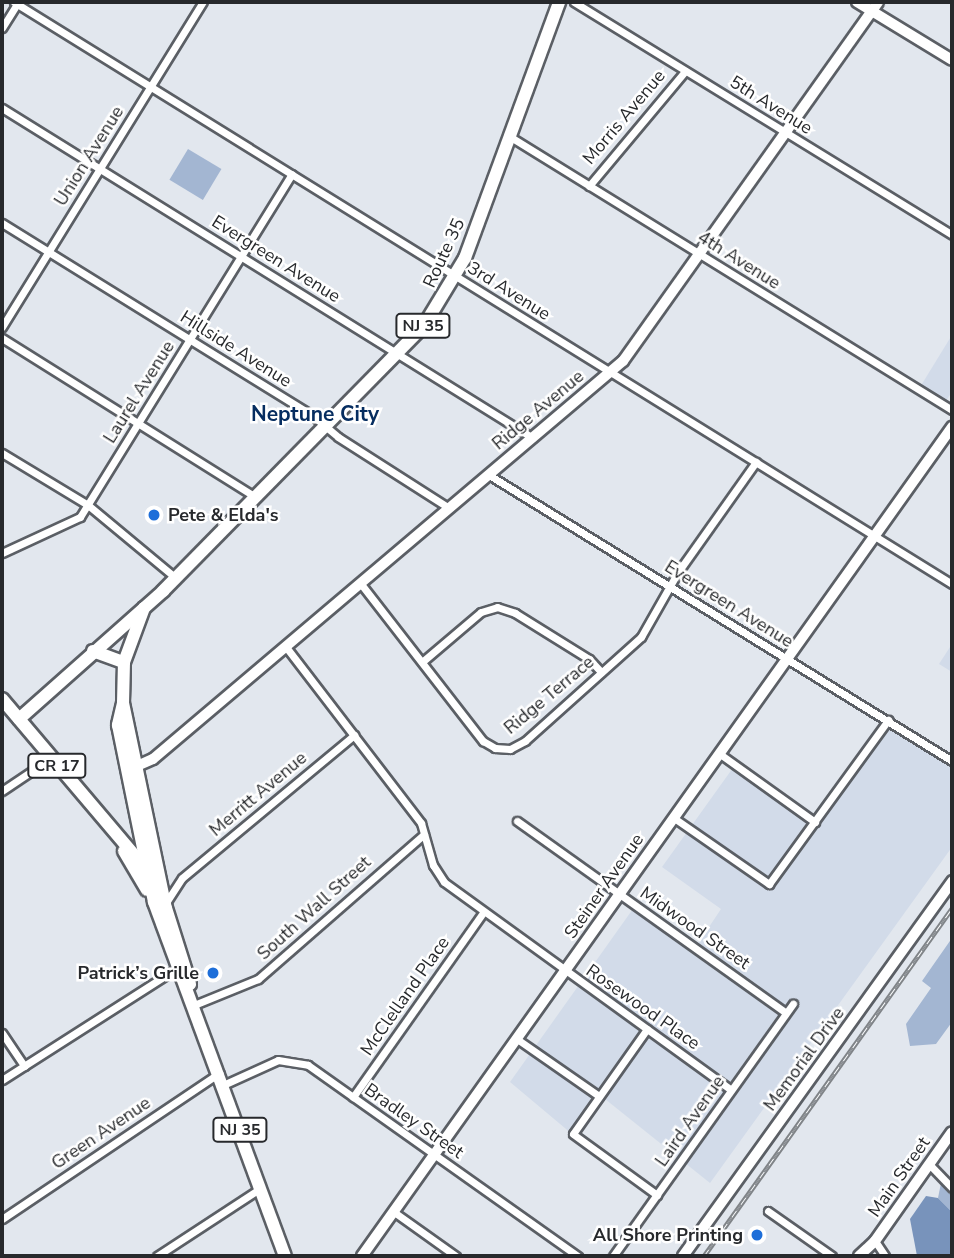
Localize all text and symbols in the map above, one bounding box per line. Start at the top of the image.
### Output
street label: Morris Avenue [578,65,670,169]
street label: 5th Avenue [726,71,816,139]
street label: Union Avenue [50,102,128,210]
street label: Evergreen Avenue [208,211,344,307]
street label: Route 35 [419,215,469,291]
street label: 4th Avenue [694,226,784,294]
street label: 3rd Avenue [464,257,554,325]
street label: Hillside Avenue [176,306,296,392]
road number: NJ 35 [395,314,451,338]
street label: Laurel Avenue [99,337,179,447]
street label: Ridge Avenue [488,365,588,455]
district label: Neptune City [251,401,379,427]
place label: Pete & Elda's [168,504,279,526]
marker: Pete & Elda's [146,507,162,523]
street label: Evergreen Avenue [661,556,797,652]
street label: Ridge Terrace [500,651,598,739]
street label: Merritt Avenue [205,747,311,841]
road number: CR 17 [27,754,87,778]
street label: Steiner Avenue [560,829,648,943]
street label: South Wall Street [253,851,375,965]
street label: Midwood Street [636,882,754,974]
street label: McClelland Place [356,932,454,1060]
street label: Rosewood Place [582,960,704,1054]
place label: Patrick’s Grille [77,962,199,984]
marker: Patrick’s Grille [205,965,221,981]
street label: Memorial Drive [759,1003,849,1115]
street label: Laird Avenue [651,1071,729,1171]
street label: Bradley Street [360,1079,468,1163]
street label: Green Avenue [47,1092,155,1174]
road number: NJ 35 [212,1118,268,1142]
street label: Main Street [863,1133,935,1221]
place label: All Shore Printing [593,1224,743,1246]
marker: All Shore Printing [749,1227,765,1243]

